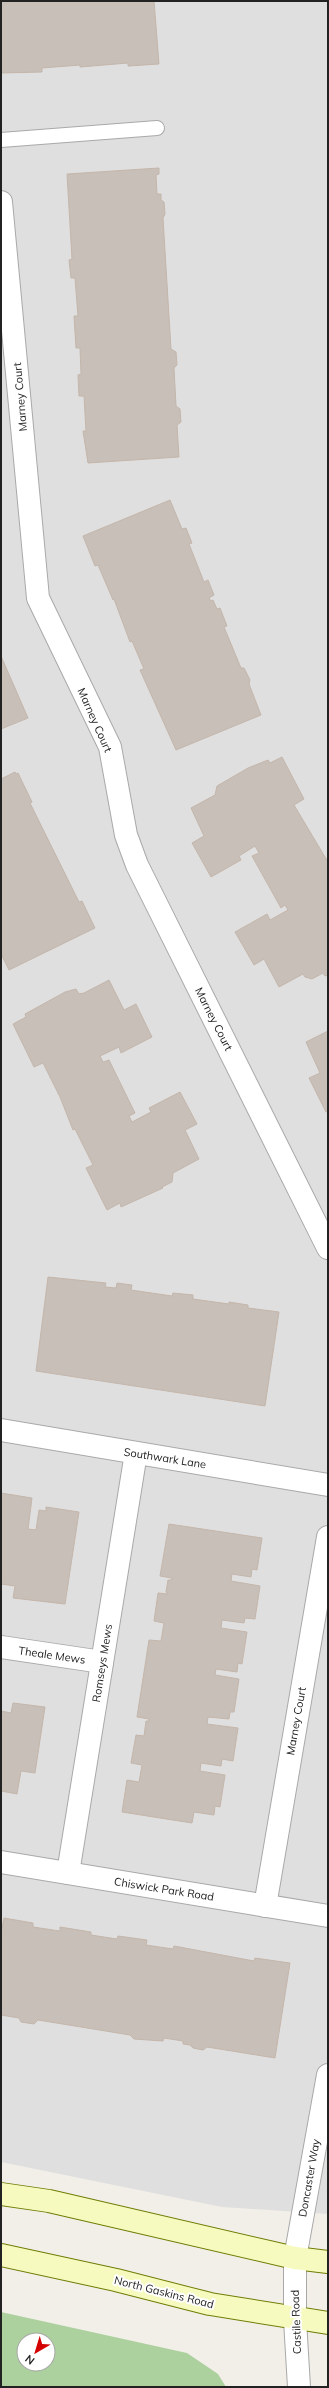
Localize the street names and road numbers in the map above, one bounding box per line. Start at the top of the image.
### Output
street label: Marney Court [10,362,30,432]
street label: Marney Court [75,686,115,754]
street label: Marney Court [192,985,236,1053]
street label: Southwark Lane [123,1445,207,1471]
street label: Romseys Mews [89,1623,115,1703]
street label: Theale Mews [18,1643,86,1667]
street label: Marney Court [283,1686,309,1756]
street label: Chiswick Park Road [113,1874,215,1904]
street label: Doncaster Way [295,2138,323,2218]
street label: North Gaskins Road [113,2273,215,2311]
street label: Castile Road [288,2290,304,2354]

